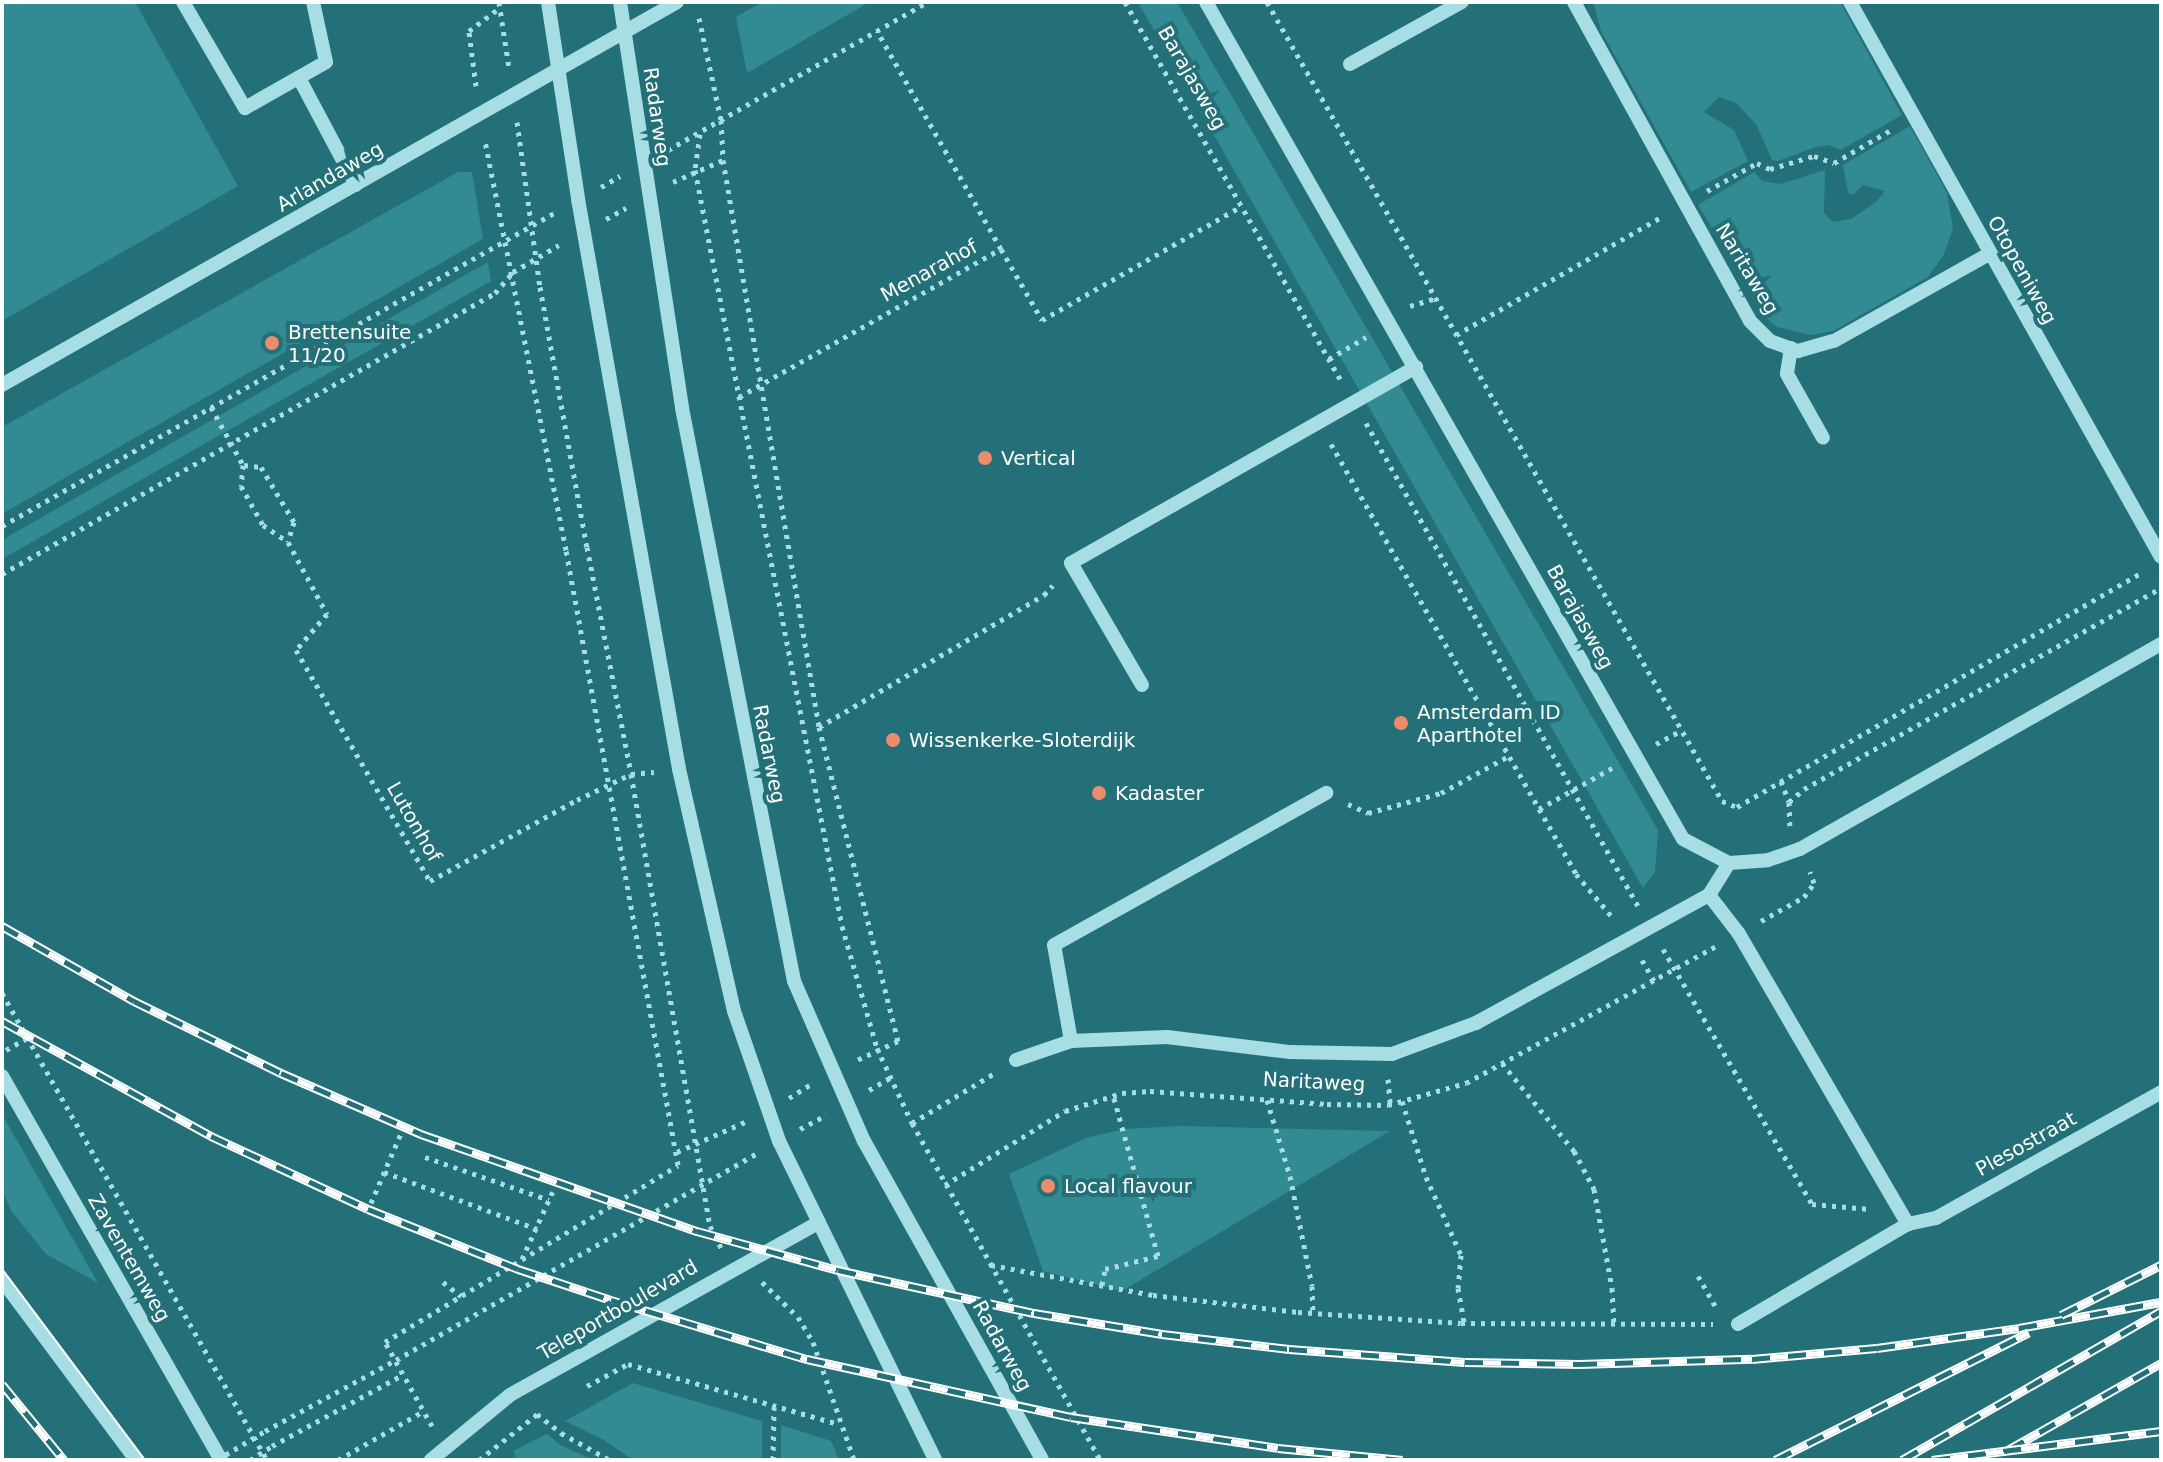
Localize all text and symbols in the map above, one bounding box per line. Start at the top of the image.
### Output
street label: Barajasweg [1153,22,1231,134]
street label: Radarweg [638,66,676,168]
street label: Arlandaweg [273,137,387,217]
street label: Otopeniweg [1982,212,2062,328]
street label: Naritaweg [1710,219,1784,319]
street label: Menarahof [876,235,982,307]
place label: Brettensuite 11/20 [288,320,411,367]
marker: Brettensuite 11/20 [263,334,281,352]
place label: Vertical [1001,446,1076,470]
marker: Vertical [976,449,994,467]
street label: Barajasweg [1541,560,1619,674]
place label: Amsterdam ID Aparthotel [1417,700,1561,747]
street label: Radarweg [748,703,790,805]
marker: Amsterdam ID Aparthotel [1392,714,1410,732]
place label: Wissenkerke-Sloterdijk [909,728,1135,752]
marker: Wissenkerke-Sloterdijk [884,731,902,749]
street label: Lutonhof [382,778,446,866]
place label: Kadaster [1115,781,1204,805]
marker: Kadaster [1090,784,1108,802]
street label: Naritaweg [1262,1067,1366,1097]
street label: Plesostraat [1971,1106,2081,1182]
place label: Local flavour [1064,1174,1192,1198]
marker: Local flavour [1039,1177,1057,1195]
street label: Zaventemweg [83,1190,175,1326]
street label: Teleportboulevard [534,1255,702,1365]
street label: Radarweg [967,1296,1037,1396]

